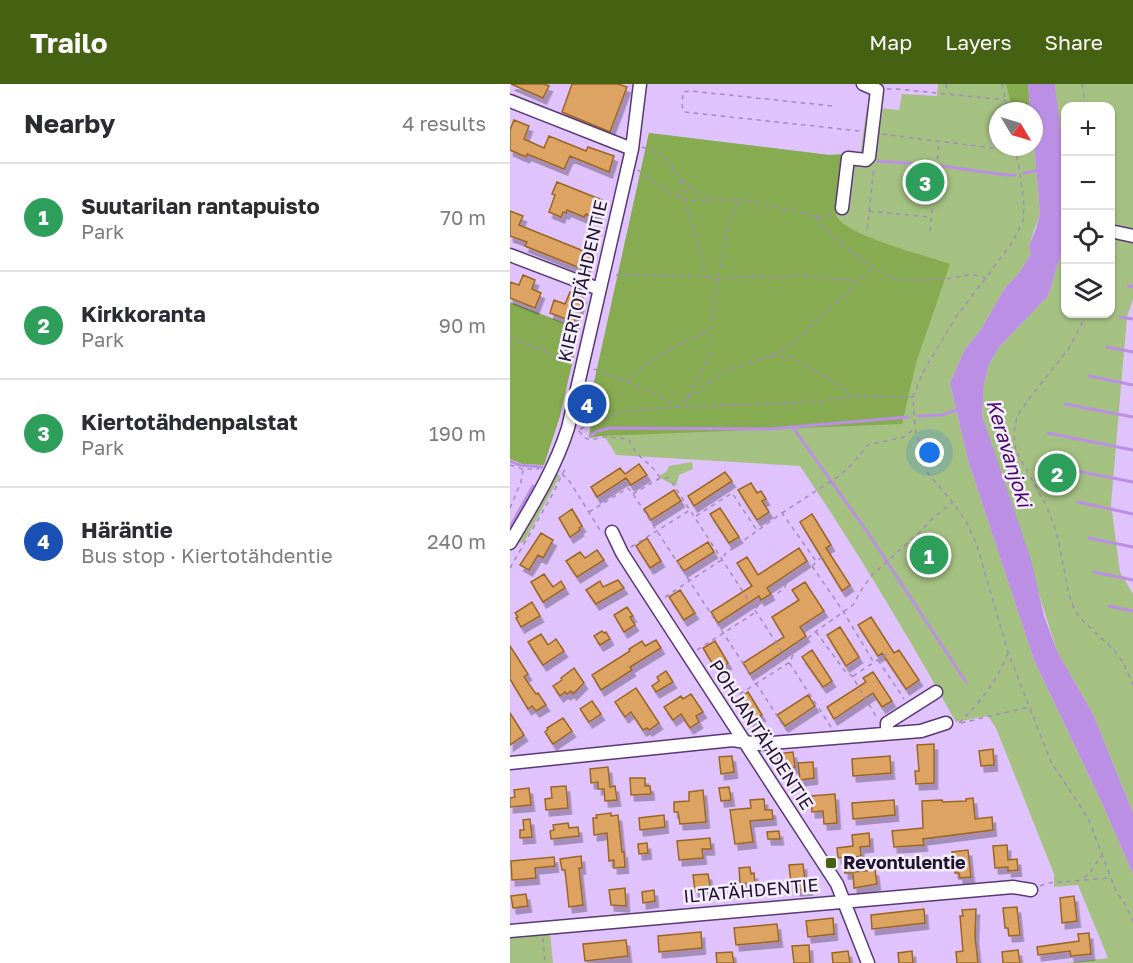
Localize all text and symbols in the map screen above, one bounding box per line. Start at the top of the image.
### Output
text: Trailo [30,26,108,59]
text: Map [869,29,912,55]
text: Layers [945,29,1012,55]
text: Share [1045,29,1103,55]
north arrow [989,102,1043,156]
map controls [1061,102,1115,318]
button: + [1061,102,1115,156]
text: Nearby [24,108,115,139]
text: 4 results [402,111,486,135]
button: − [1061,156,1115,210]
pin: 3 [906,160,944,204]
text: Suutarilan rantapuisto [81,192,320,219]
street label: KIERTOTÄHDENTIE [553,198,611,364]
text: 1 [38,205,49,229]
text: 70 m [440,205,486,229]
button: locate [1061,210,1115,264]
text: Park [81,219,124,243]
button: layers [1061,264,1115,318]
text: Kirkkoranta [81,300,206,327]
text: 2 [37,313,50,337]
text: 90 m [439,313,486,337]
text: Park [81,327,124,351]
pin: 4 [568,382,607,426]
water label: Keravanjoki [981,396,1039,512]
text: Kiertotähdenpalstat [81,408,298,435]
text: 3 [37,421,50,445]
text: 190 m [429,421,486,445]
text: Park [81,435,124,459]
your location [915,438,944,467]
pin: 2 [1038,450,1076,496]
text: Häräntie [81,516,173,543]
text: 4 [37,529,50,553]
text: 240 m [427,529,486,553]
pin: 1 [910,532,948,578]
text: Bus stop · Kiertotähdentie [81,543,333,567]
street label: POHJANTÄHDENTIE [705,655,819,814]
place label: Revontulentie [843,851,966,873]
marker: Revontulentie [824,856,838,870]
street label: ILTATÄHDENTIE [683,873,819,907]

